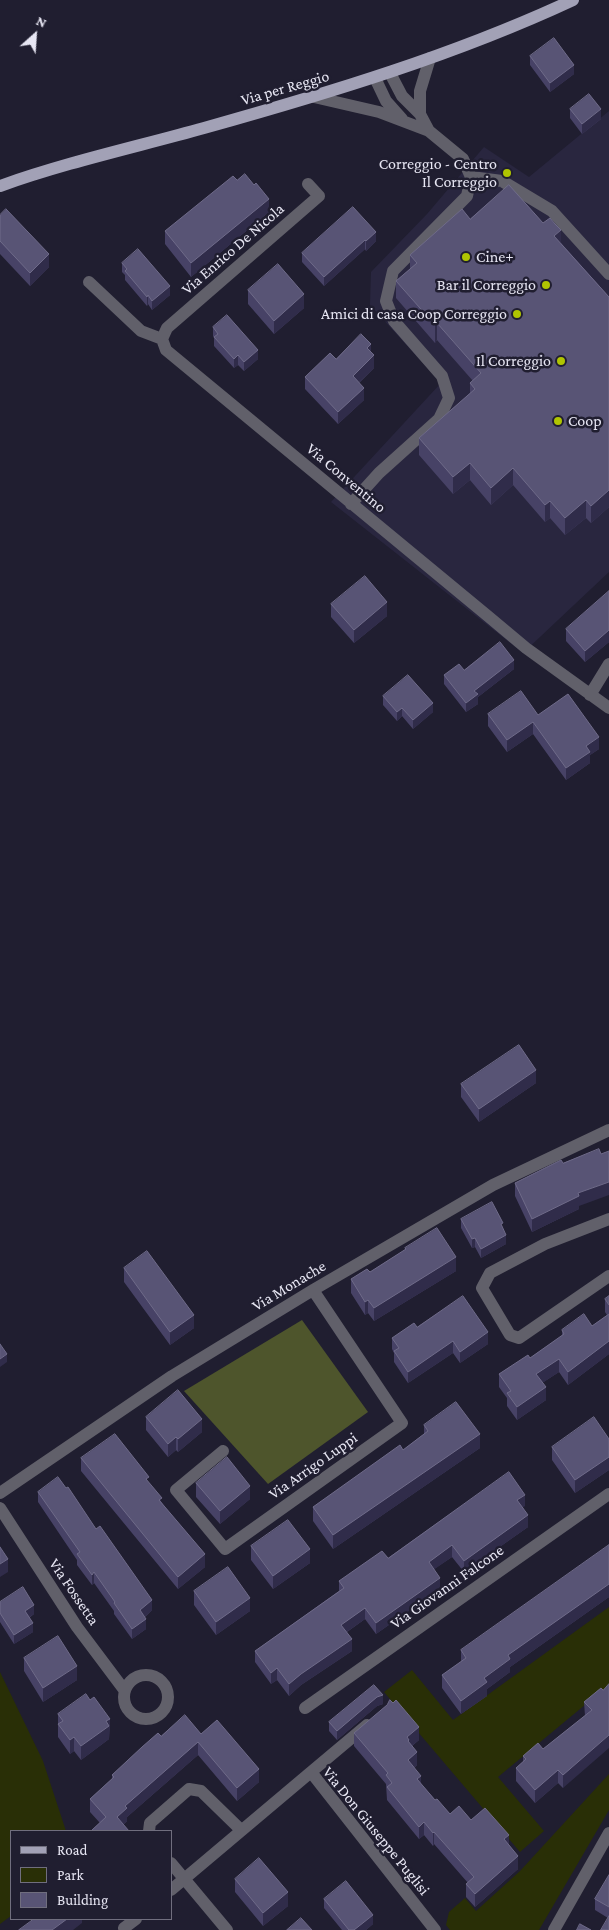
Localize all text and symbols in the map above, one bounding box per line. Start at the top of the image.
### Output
north arrow [10,10,60,60]
text: N [34,12,49,31]
street label: Via per Reggio [239,66,331,110]
place label: Correggio - Centro Il Correggio [379,154,497,192]
marker: Correggio - Centro Il Correggio [501,167,513,179]
street label: Via Enrico De Nicola [178,199,288,299]
place label: Cine+ [476,247,514,267]
marker: Cine+ [460,251,472,263]
place label: Bar il Correggio [437,275,536,295]
marker: Bar il Correggio [540,279,552,291]
place label: Amici di casa Coop Correggio [321,304,507,324]
marker: Amici di casa Coop Correggio [511,308,523,320]
place label: Il Correggio [476,351,551,371]
marker: Il Correggio [555,355,567,367]
place label: Coop [568,411,602,431]
marker: Coop [552,415,564,427]
street label: Via Conventino [302,439,390,517]
street label: Via Monache [249,1256,329,1316]
street label: Via Arrigo Luppi [265,1428,361,1504]
street label: Via Giovanni Falcone [387,1541,507,1633]
street label: Via Fossetta [45,1555,103,1629]
street label: Via Don Giuseppe Puglisi [318,1763,434,1899]
legend [10,1830,172,1920]
text: Road [57,1842,87,1858]
text: Park [57,1867,84,1883]
text: Building [57,1892,108,1908]

